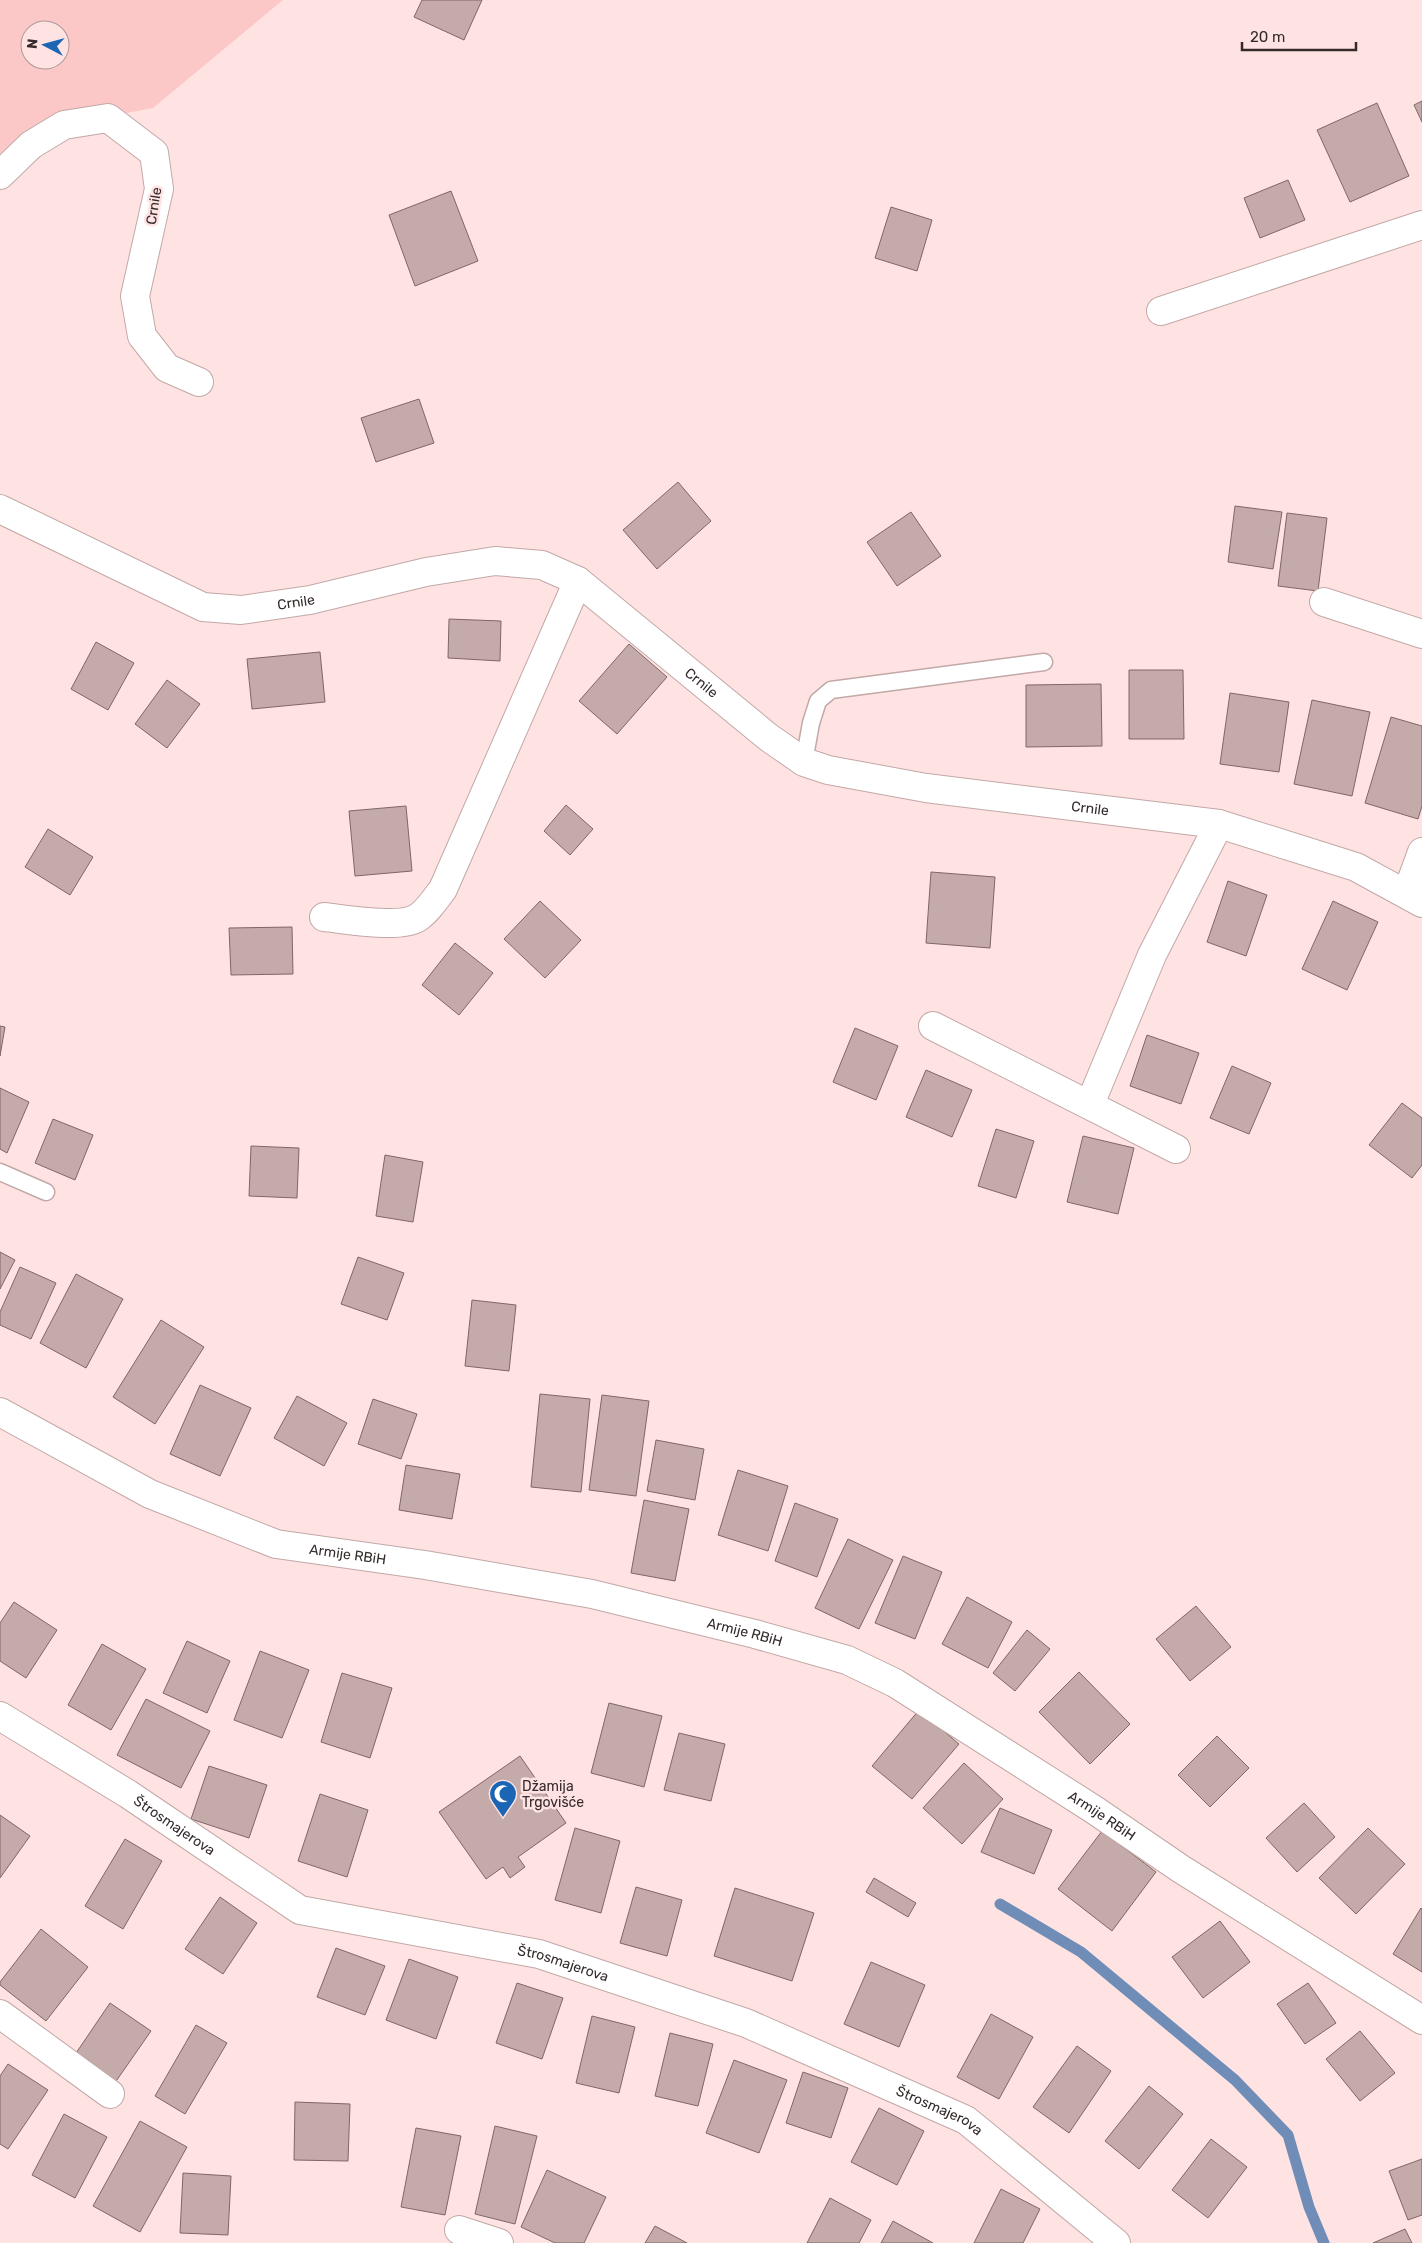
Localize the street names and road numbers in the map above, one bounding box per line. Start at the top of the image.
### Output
street label: Crnile [143,186,165,226]
street label: Crnile [276,591,317,613]
street label: Crnile [682,664,722,701]
street label: Crnile [1070,797,1110,819]
street label: Armije RBiH [308,1540,387,1568]
street label: Armije RBiH [705,1614,785,1650]
street label: Armije RBiH [1065,1787,1139,1844]
street label: Štrosmajerova [131,1791,218,1859]
street label: Štrosmajerova [516,1941,611,1985]
street label: Štrosmajerova [894,2081,986,2139]

